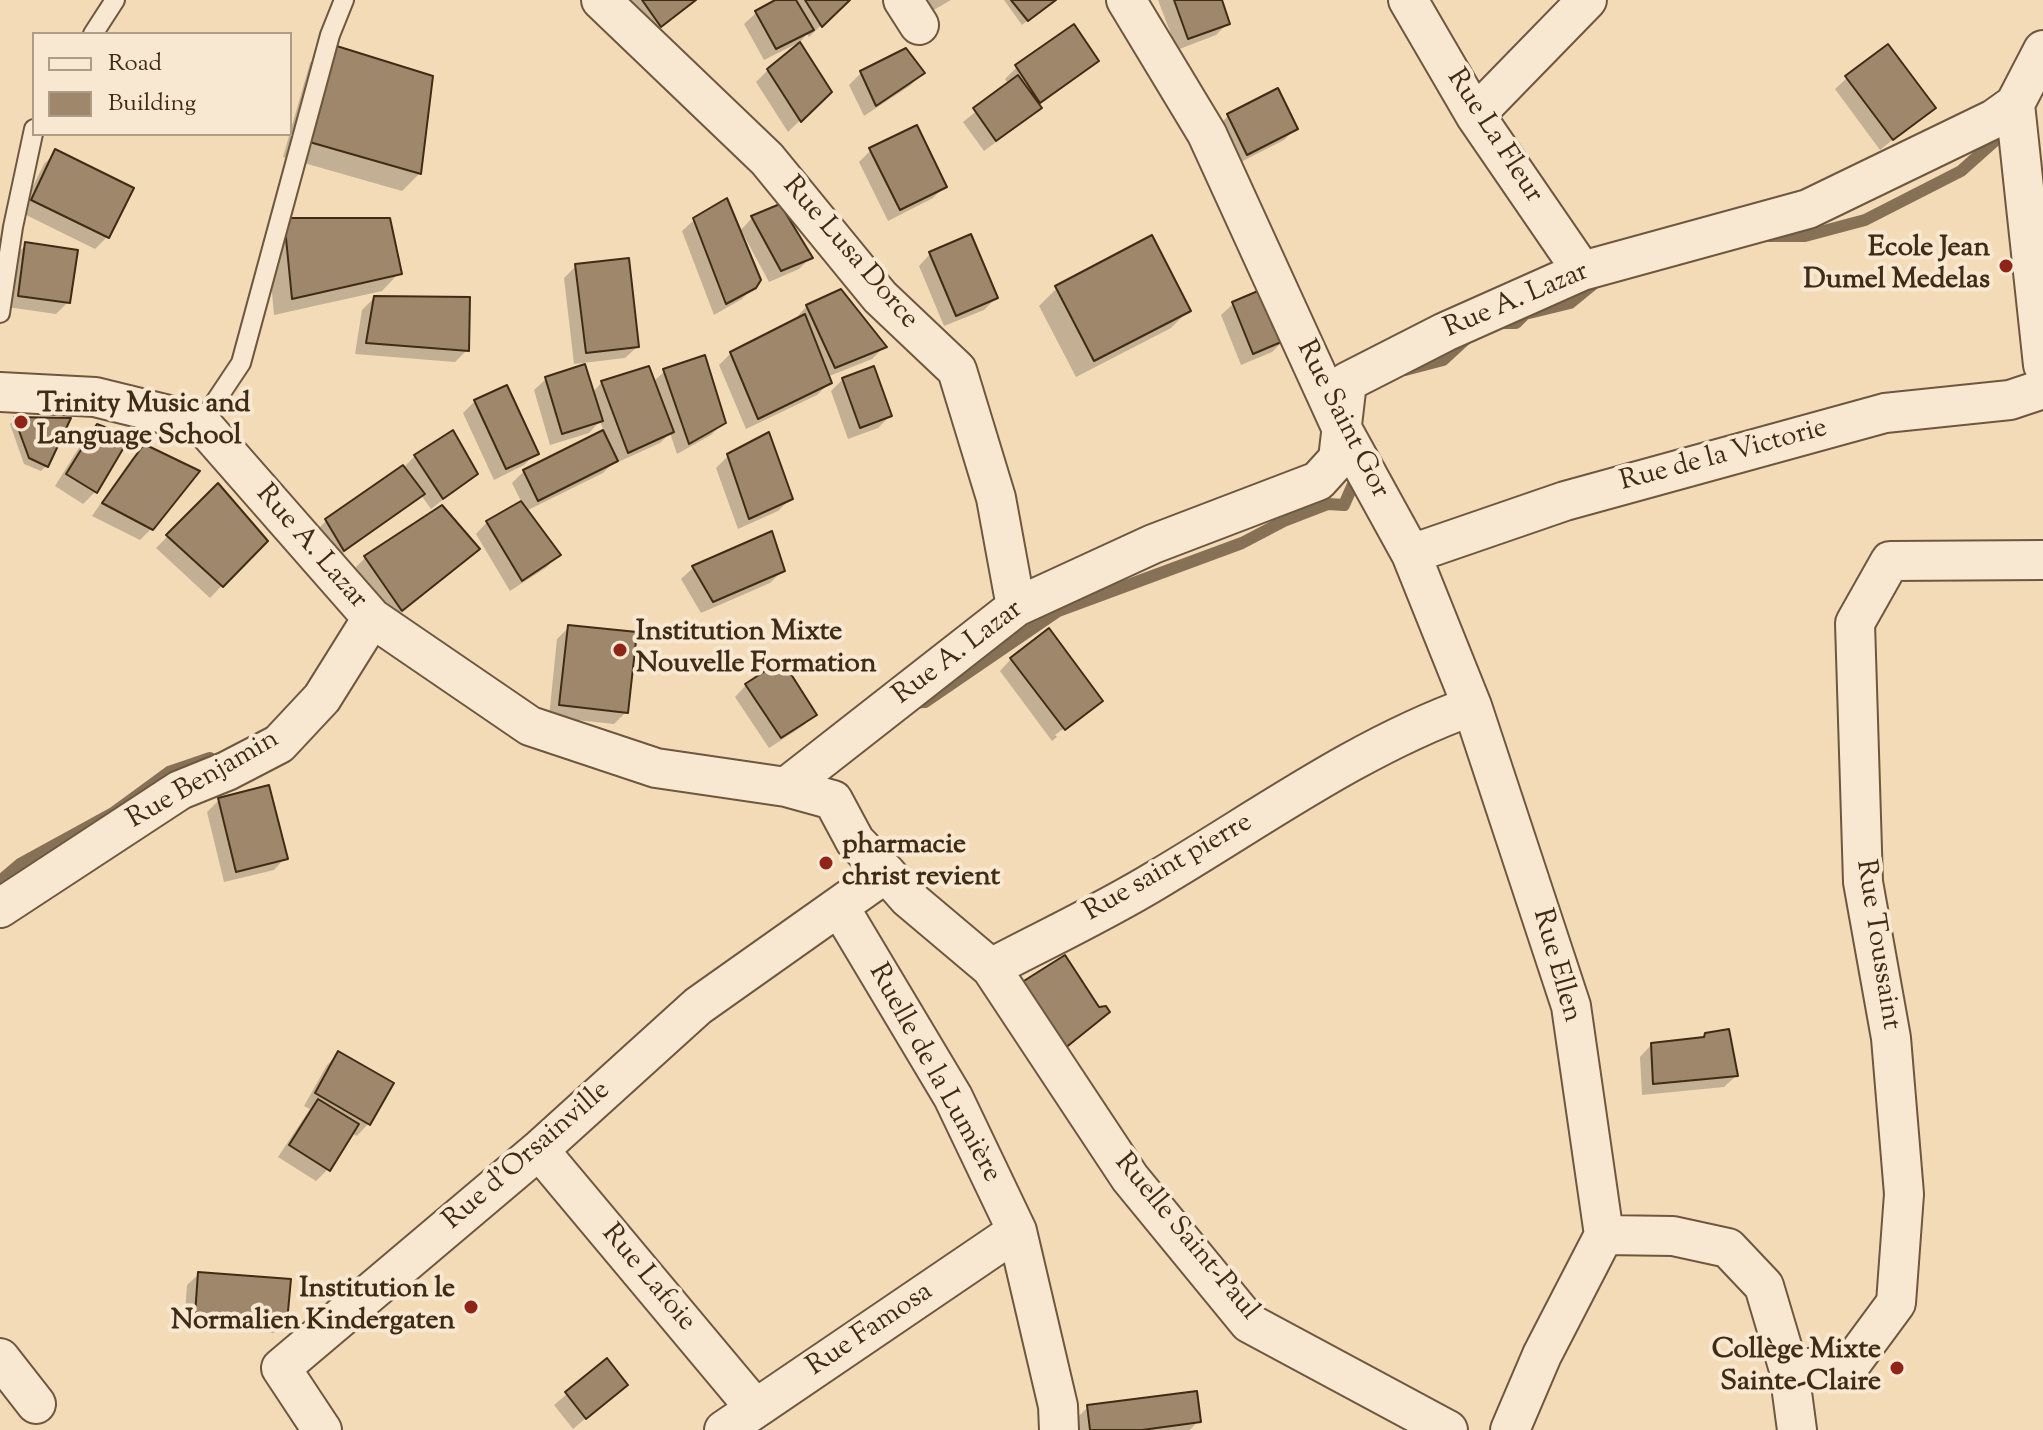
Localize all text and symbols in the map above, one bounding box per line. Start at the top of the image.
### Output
legend [32,32,292,136]
text: Road [108,47,162,81]
street label: Rue La Fleur [1437,64,1549,210]
text: Building [108,87,196,121]
street label: Rue Lusa Dorce [774,171,924,337]
place label: Ecole Jean Dumel Medelas [1804,233,1990,299]
street label: Rue A. Lazar [1440,257,1594,347]
marker: Ecole Jean Dumel Medelas [1997,257,2015,275]
street label: Rue Saint Gor [1287,336,1395,504]
place label: Trinity Music and Language School [37,389,250,455]
marker: Trinity Music and Language School [12,413,30,431]
street label: Rue de la Victorie [1617,413,1831,501]
street label: Rue A. Lazar [247,479,373,617]
street label: Rue A. Lazar [888,594,1030,714]
place label: Institution Mixte Nouvelle Formation [636,617,876,683]
marker: Institution Mixte Nouvelle Formation [611,641,629,659]
street label: Rue Benjamin [122,724,286,838]
street label: Rue saint pierre [1079,807,1259,931]
place label: pharmacie christ revient [842,830,1000,896]
marker: pharmacie christ revient [817,854,835,872]
street label: Rue Toussaint [1846,858,1906,1032]
street label: Rue Ellen [1523,905,1587,1027]
street label: Ruelle de la Lumière [859,959,1007,1189]
street label: Rue d'Orsainville [438,1075,618,1239]
street label: Ruelle Saint-Paul [1105,1148,1265,1328]
street label: Rue Lafoie [593,1219,701,1339]
place label: Institution le Normalien Kindergaten [171,1274,455,1340]
street label: Rue Famosa [802,1277,940,1385]
marker: Institution le Normalien Kindergaten [462,1298,480,1316]
place label: Collège Mixte Sainte-Claire [1712,1335,1881,1401]
marker: Collège Mixte Sainte-Claire [1888,1359,1906,1377]

